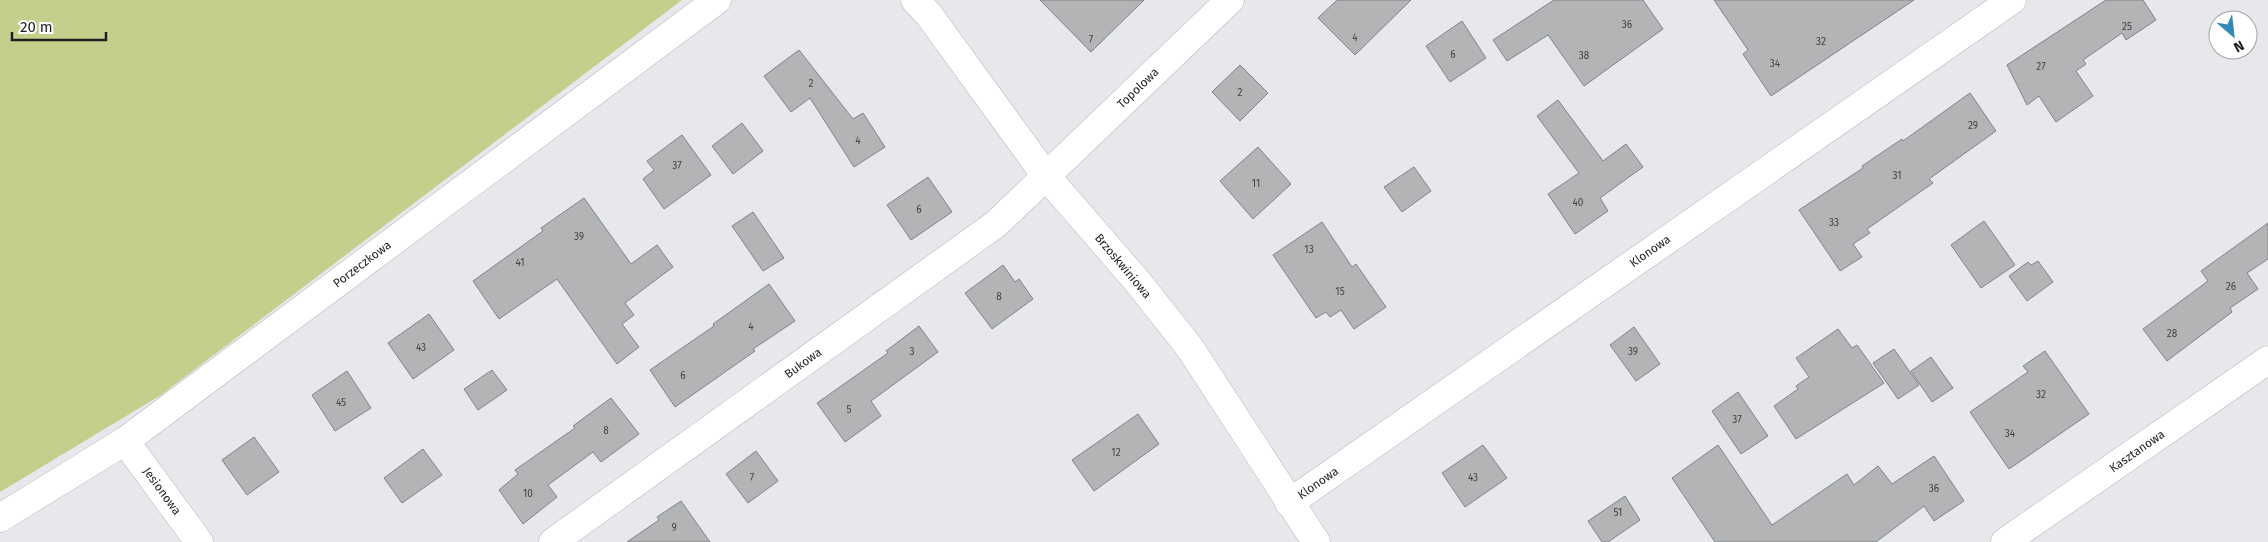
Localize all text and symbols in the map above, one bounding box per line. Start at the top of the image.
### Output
scale bar [12,10,106,42]
north arrow [2208,10,2258,60]
text: 20 m [20,18,53,36]
house number: 36 [1622,19,1632,31]
house number: 25 [2122,21,2132,33]
house number: 4 [1352,32,1358,44]
house number: 7 [1089,34,1094,46]
house number: 32 [1816,36,1826,48]
text: N [2231,36,2247,56]
house number: 6 [1450,49,1456,61]
house number: 38 [1579,50,1590,62]
house number: 34 [1770,58,1781,70]
house number: 27 [2036,61,2046,73]
street label: Topolowa [1114,65,1162,111]
house number: 2 [809,78,814,90]
house number: 2 [1238,87,1243,99]
house number: 29 [1968,120,1978,132]
house number: 4 [855,135,861,147]
house number: 37 [672,160,682,172]
house number: 31 [1892,170,1902,182]
house number: 11 [1252,178,1260,190]
house number: 40 [1573,197,1584,209]
house number: 6 [916,204,922,216]
house number: 33 [1829,217,1839,229]
house number: 39 [574,231,584,243]
street label: Brzoskwiniowa [1092,231,1154,301]
street label: Klonowa [1627,232,1673,270]
street label: Porzeczkowa [330,238,394,290]
house number: 13 [1304,244,1314,256]
house number: 41 [515,257,525,269]
house number: 26 [2226,281,2236,293]
house number: 15 [1335,286,1345,298]
house number: 8 [996,291,1002,303]
house number: 4 [748,321,754,333]
house number: 28 [2167,328,2178,340]
house number: 43 [416,342,426,354]
street label: Bukowa [782,345,824,381]
house number: 3 [910,346,915,358]
house number: 39 [1628,346,1638,358]
house number: 6 [680,370,686,382]
house number: 32 [2036,389,2046,401]
house number: 45 [336,397,346,409]
house number: 5 [846,404,852,416]
house number: 37 [1732,414,1742,426]
house number: 8 [603,425,609,437]
street label: Kasztanowa [2107,427,2167,475]
house number: 34 [2005,428,2016,440]
house number: 12 [1111,447,1121,459]
street label: Klonowa [1295,464,1341,502]
street label: Jesionowa [140,465,184,517]
house number: 7 [750,472,755,484]
house number: 43 [1468,472,1478,484]
house number: 36 [1929,483,1939,495]
house number: 10 [523,488,533,500]
house number: 51 [1614,507,1622,519]
house number: 9 [671,522,677,534]

